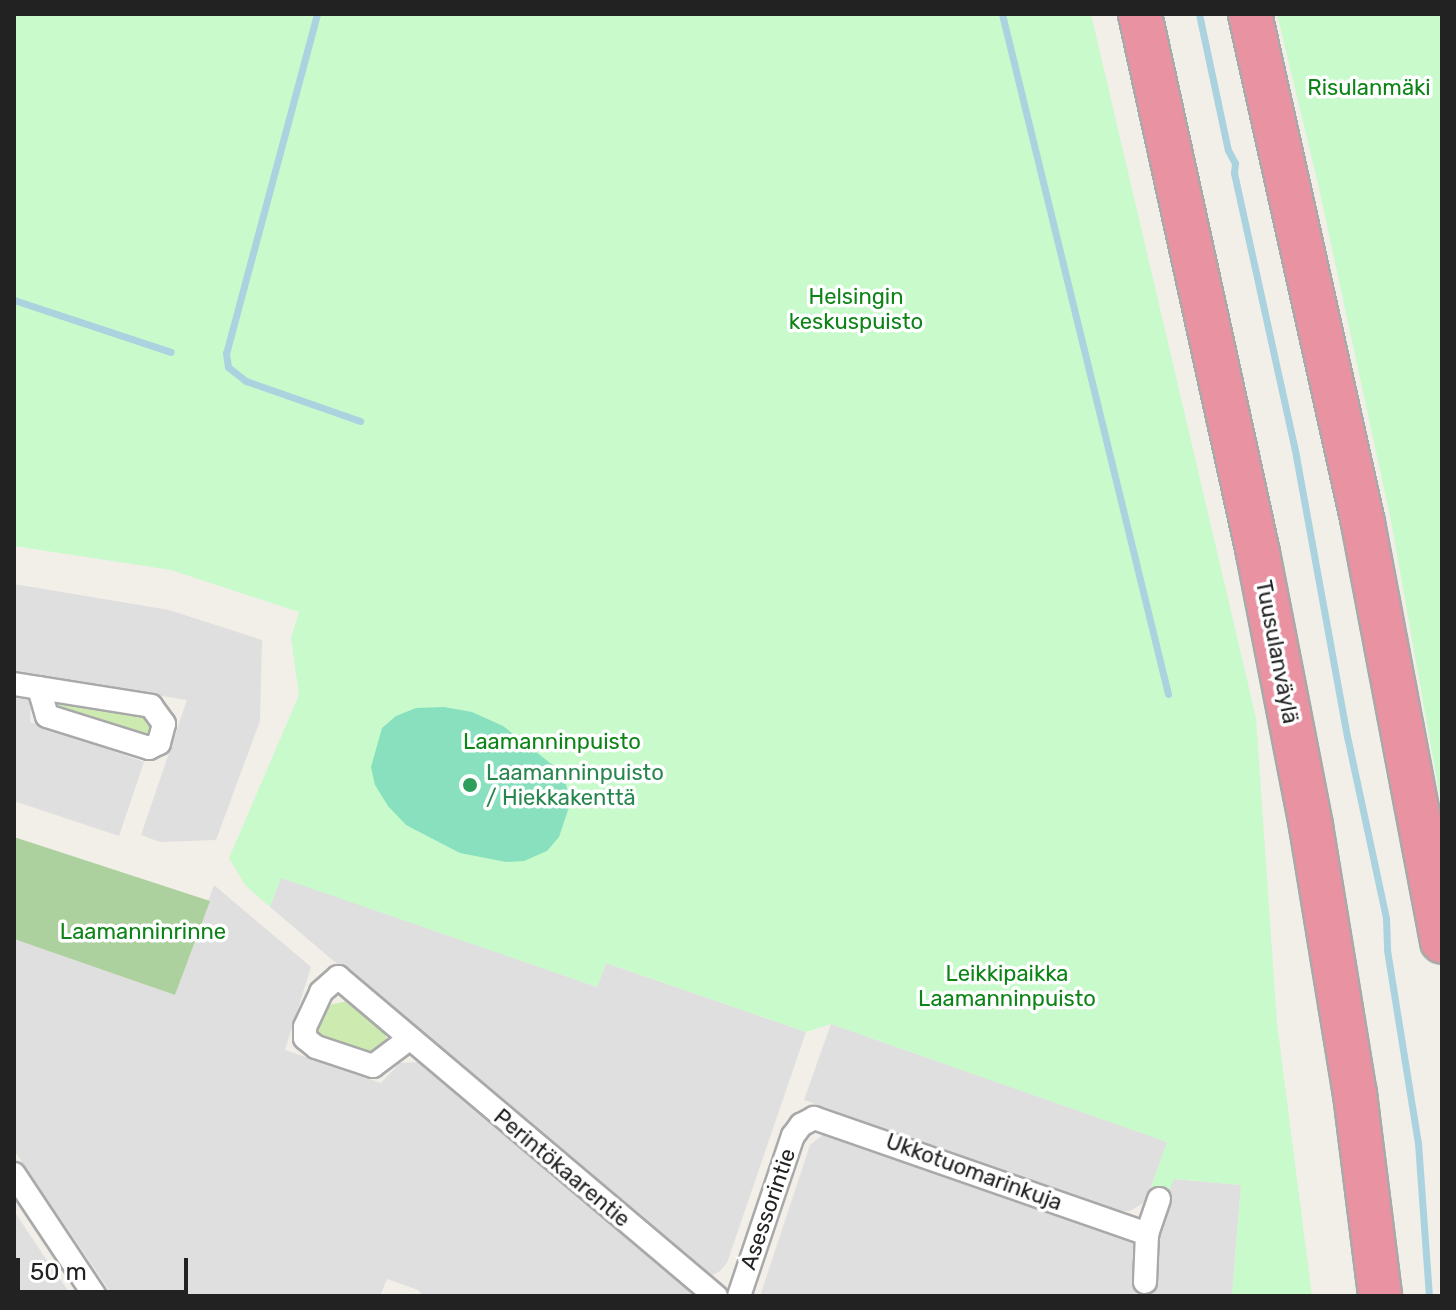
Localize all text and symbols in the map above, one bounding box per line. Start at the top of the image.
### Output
park label: Risulanmäki [1307,75,1431,101]
park label: Helsingin keskuspuisto [789,283,923,334]
street label: Tuusulanväylä [1250,578,1304,726]
park label: Laamanninpuisto [463,729,641,755]
place label: Laamanninpuisto / Hiekkakenttä [486,759,664,810]
marker: Laamanninpuisto / Hiekkakenttä [461,776,479,794]
park label: Laamanninrinne [60,919,226,945]
park label: Leikkipaikka Laamanninpuisto [918,960,1096,1012]
street label: Perintökaarentie [489,1103,635,1233]
street label: Ukkotuomarinkuja [882,1128,1066,1216]
street label: Asessorintie [735,1145,801,1273]
scale bar [20,1242,192,1292]
text: 50 m [30,1258,87,1286]

